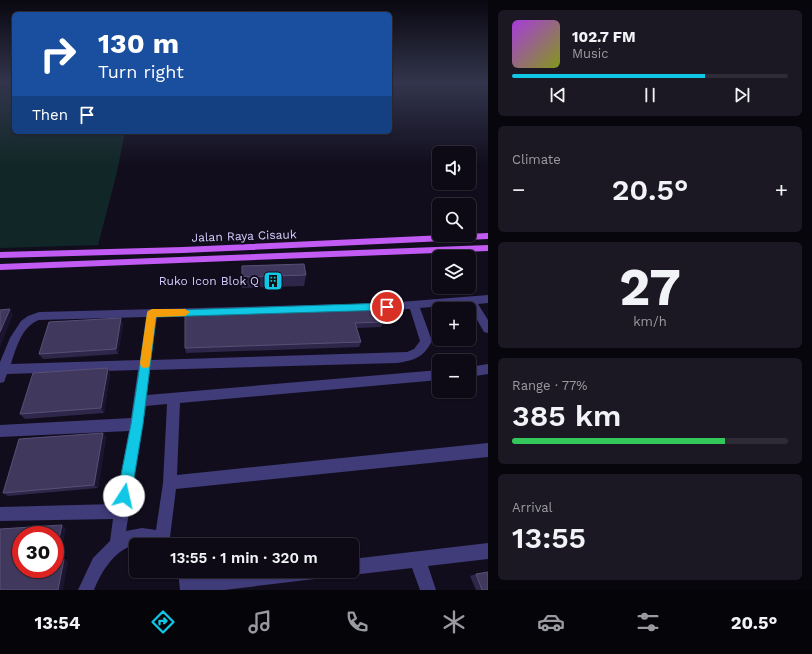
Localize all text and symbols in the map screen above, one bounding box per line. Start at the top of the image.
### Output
text: 130 m [98,27,179,60]
icon: right [32,28,84,80]
text: 102.7 FM [572,28,636,46]
text: Music [572,46,609,61]
text: Turn right [98,61,184,82]
icon: previous [547,84,569,106]
icon: pause [639,84,661,106]
icon: next [731,84,753,106]
icon: arrive [76,104,98,126]
text: Then [32,106,68,124]
map controls [432,146,476,398]
button: sound [432,146,476,190]
text: Climate [512,152,561,167]
text: 20.5° [612,172,688,207]
text: − [512,177,525,202]
text: + [775,177,788,202]
button: search [432,198,476,242]
street label: Jalan Raya Cisauk [191,227,297,245]
button: layers [432,250,476,294]
text: 27 [619,257,681,318]
building icon: Ruko Icon Blok Q [262,270,284,292]
place label: Ruko Icon Blok Q [159,274,259,288]
pin [370,290,404,324]
icon: arrive [376,296,398,318]
button: + [432,302,476,346]
text: km/h [633,314,667,329]
button: − [432,354,476,398]
text: Range · 77% [512,378,587,393]
text: 385 km [512,398,621,433]
position arrow [103,475,145,517]
text: Arrival [512,500,553,515]
text: 13:55 [512,520,586,555]
speed limit sign: 30 [12,526,64,578]
text: 13:55 · 1 min · 320 m [170,549,318,567]
icon: directions [149,608,177,636]
icon: music [246,608,274,636]
icon: phone [343,608,371,636]
icon: climate [440,608,468,636]
icon: car [537,608,565,636]
icon: filters [634,608,662,636]
text: 13:54 [34,612,80,633]
text: 20.5° [731,612,777,633]

